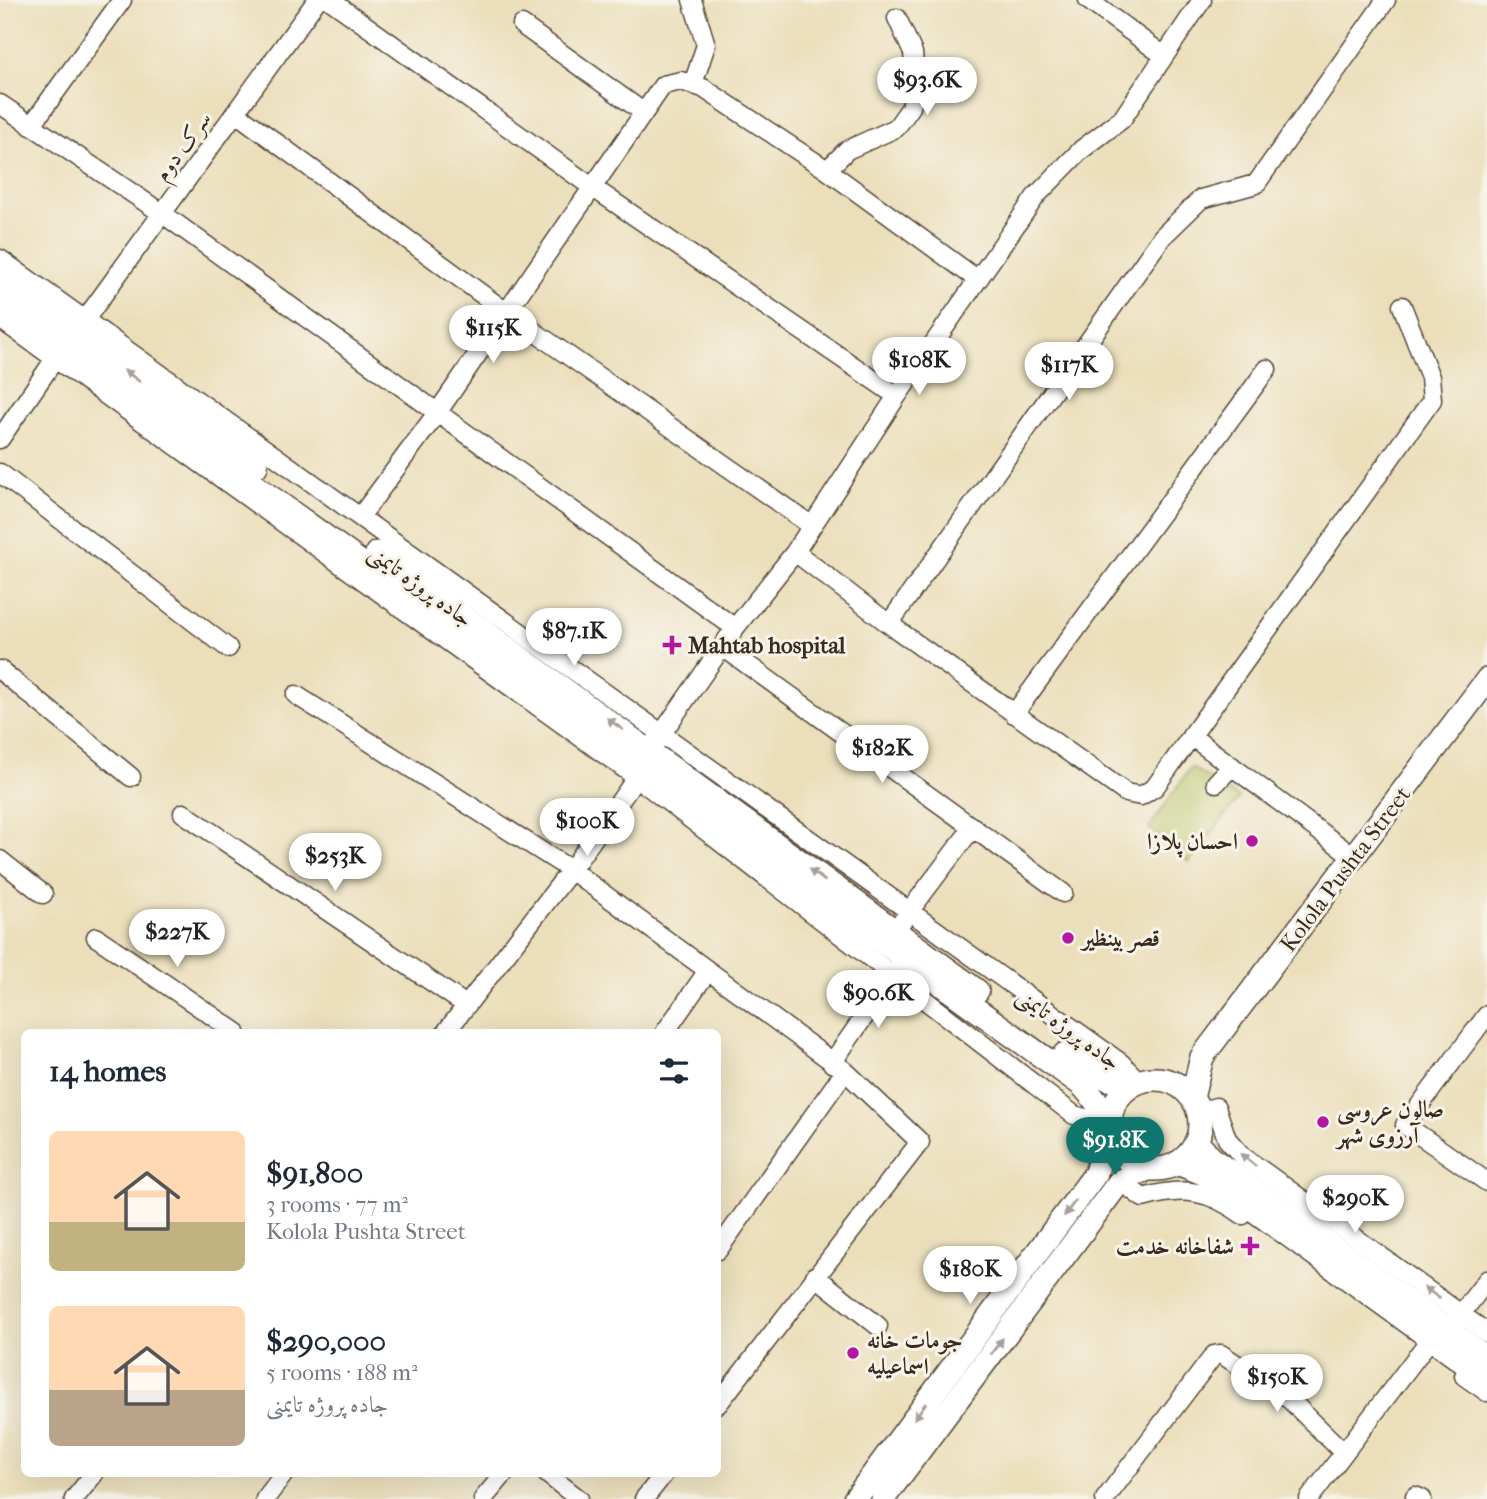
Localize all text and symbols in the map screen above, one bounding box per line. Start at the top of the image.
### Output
pin: $93.6K [870,58,984,117]
text: $93.6K [893,66,961,93]
street label: سرک دوم [148,106,222,190]
pin: $115K [444,306,542,365]
text: $115K [465,314,521,341]
pin: $108K [870,338,968,397]
pin: $117K [1020,342,1118,402]
text: $108K [888,346,950,373]
text: $117K [1041,351,1097,378]
one-way arrow [123,369,141,383]
street label: جاده پروژه تایمنی [362,539,478,634]
pin: $87.1K [517,608,631,668]
text: $87.1K [542,617,606,644]
place label: Mahtab hospital [688,632,846,659]
marker: Mahtab hospital [662,635,682,655]
one-way arrow [606,717,624,731]
pin: $182K [833,726,931,785]
text: $182K [852,734,912,761]
street label: Kolola Pushta Street [1274,781,1416,957]
pin: $100K [538,798,636,858]
text: $100K [556,807,618,834]
place label: احسان پلازا [1147,828,1238,858]
marker: احسان پلازا [1244,833,1260,849]
pin: $253K [286,834,384,893]
text: $253K [305,842,365,869]
one-way arrow [808,868,826,882]
pin: $227K [128,909,226,969]
text: $227K [145,918,209,945]
place label: قصر بینظیر [1079,925,1160,953]
marker: قصر بینظیر [1060,930,1076,946]
pin: $90.6K [821,970,935,1030]
text: $90.6K [842,979,914,1006]
street label: جاده پروژه تایمنی [1010,982,1126,1077]
icon: filters [655,1052,693,1090]
text: 14 homes [49,1054,166,1089]
place label: صالون عروسی آرزوی شهر [1334,1096,1444,1150]
marker: صالون عروسی آرزوی شهر [1315,1114,1331,1130]
pin: $91.8K [1058,1118,1172,1177]
text: $91.8K [1082,1126,1148,1153]
one-way arrow [1239,1152,1257,1167]
text: $91,800 [266,1156,363,1191]
icon: home [105,1159,189,1243]
pin: $290K [1306,1176,1404,1235]
text: $290K [1322,1184,1388,1211]
text: 3 rooms · 77 m² [266,1191,408,1218]
one-way arrow [1063,1199,1077,1217]
text: Kolola Pushta Street [266,1218,466,1245]
place label: شفاخانه خدمت [1116,1233,1234,1260]
marker: شفاخانه خدمت [1240,1236,1260,1256]
pin: $180K [921,1246,1019,1306]
text: $180K [939,1255,1001,1282]
one-way arrow [1423,1286,1441,1300]
text: $290,000 [266,1324,386,1359]
place label: جومات خانه اسماعيليه [867,1327,963,1380]
icon: home [105,1334,189,1418]
one-way arrow [989,1337,1003,1355]
marker: جومات خانه اسماعيليه [845,1345,861,1361]
pin: $150K [1228,1354,1326,1414]
text: 5 rooms · 188 m² [266,1359,418,1386]
text: $150K [1247,1363,1307,1390]
text: جاده پروژه تایمنی [266,1391,388,1418]
one-way arrow [913,1401,927,1420]

